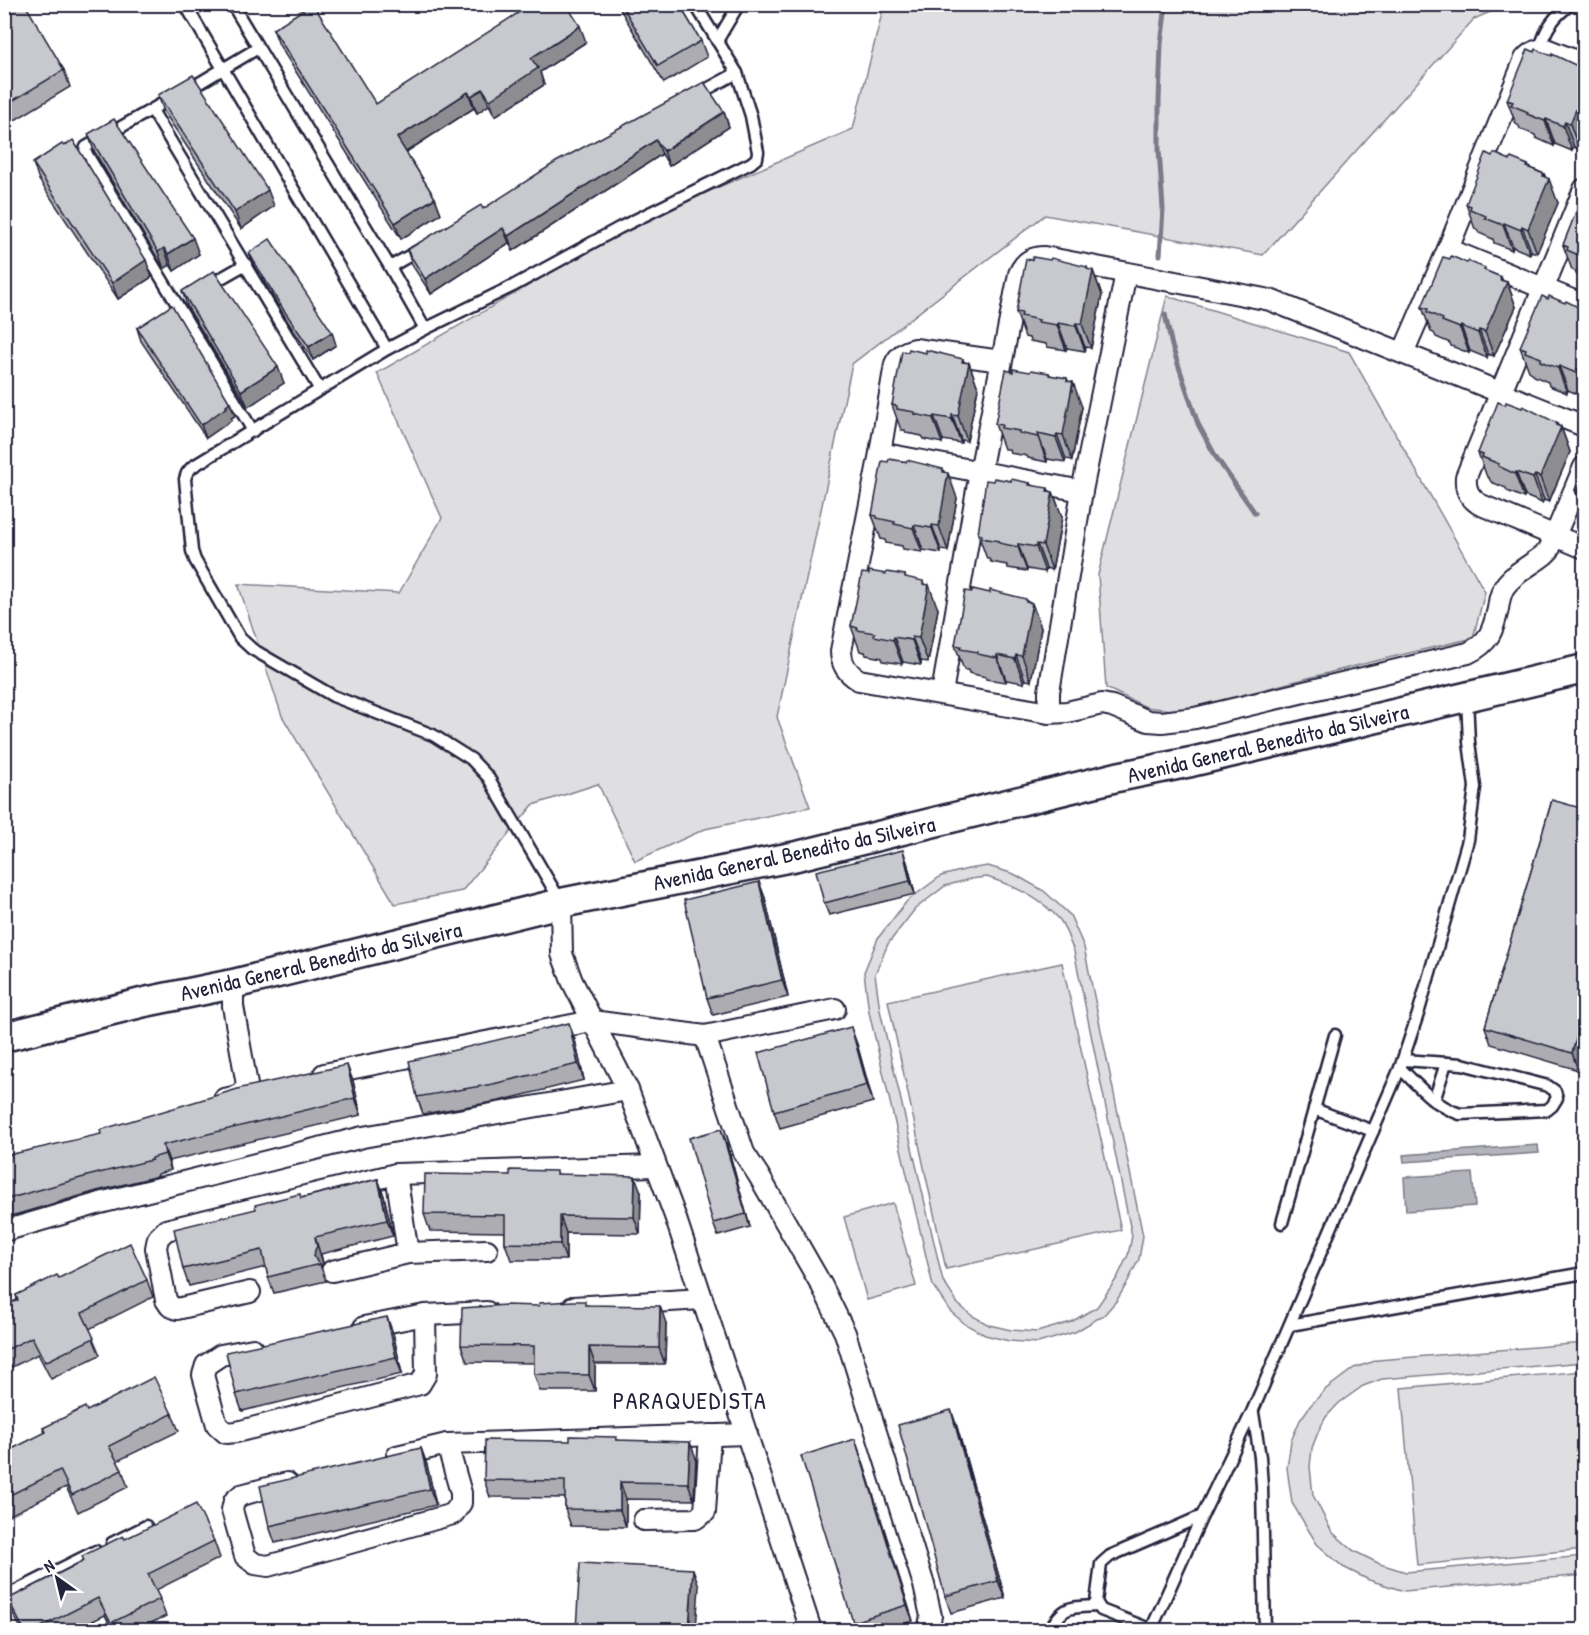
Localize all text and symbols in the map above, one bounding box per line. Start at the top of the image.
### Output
street label: Avenida General Benedito da Silveira [1124,696,1412,790]
street label: Avenida General Benedito da Silveira [650,808,938,898]
street label: Avenida General Benedito da Silveira [177,914,465,1008]
district label: PARAQUEDISTA [613,1384,767,1416]
north arrow [27,1548,87,1608]
text: N [39,1554,59,1577]

